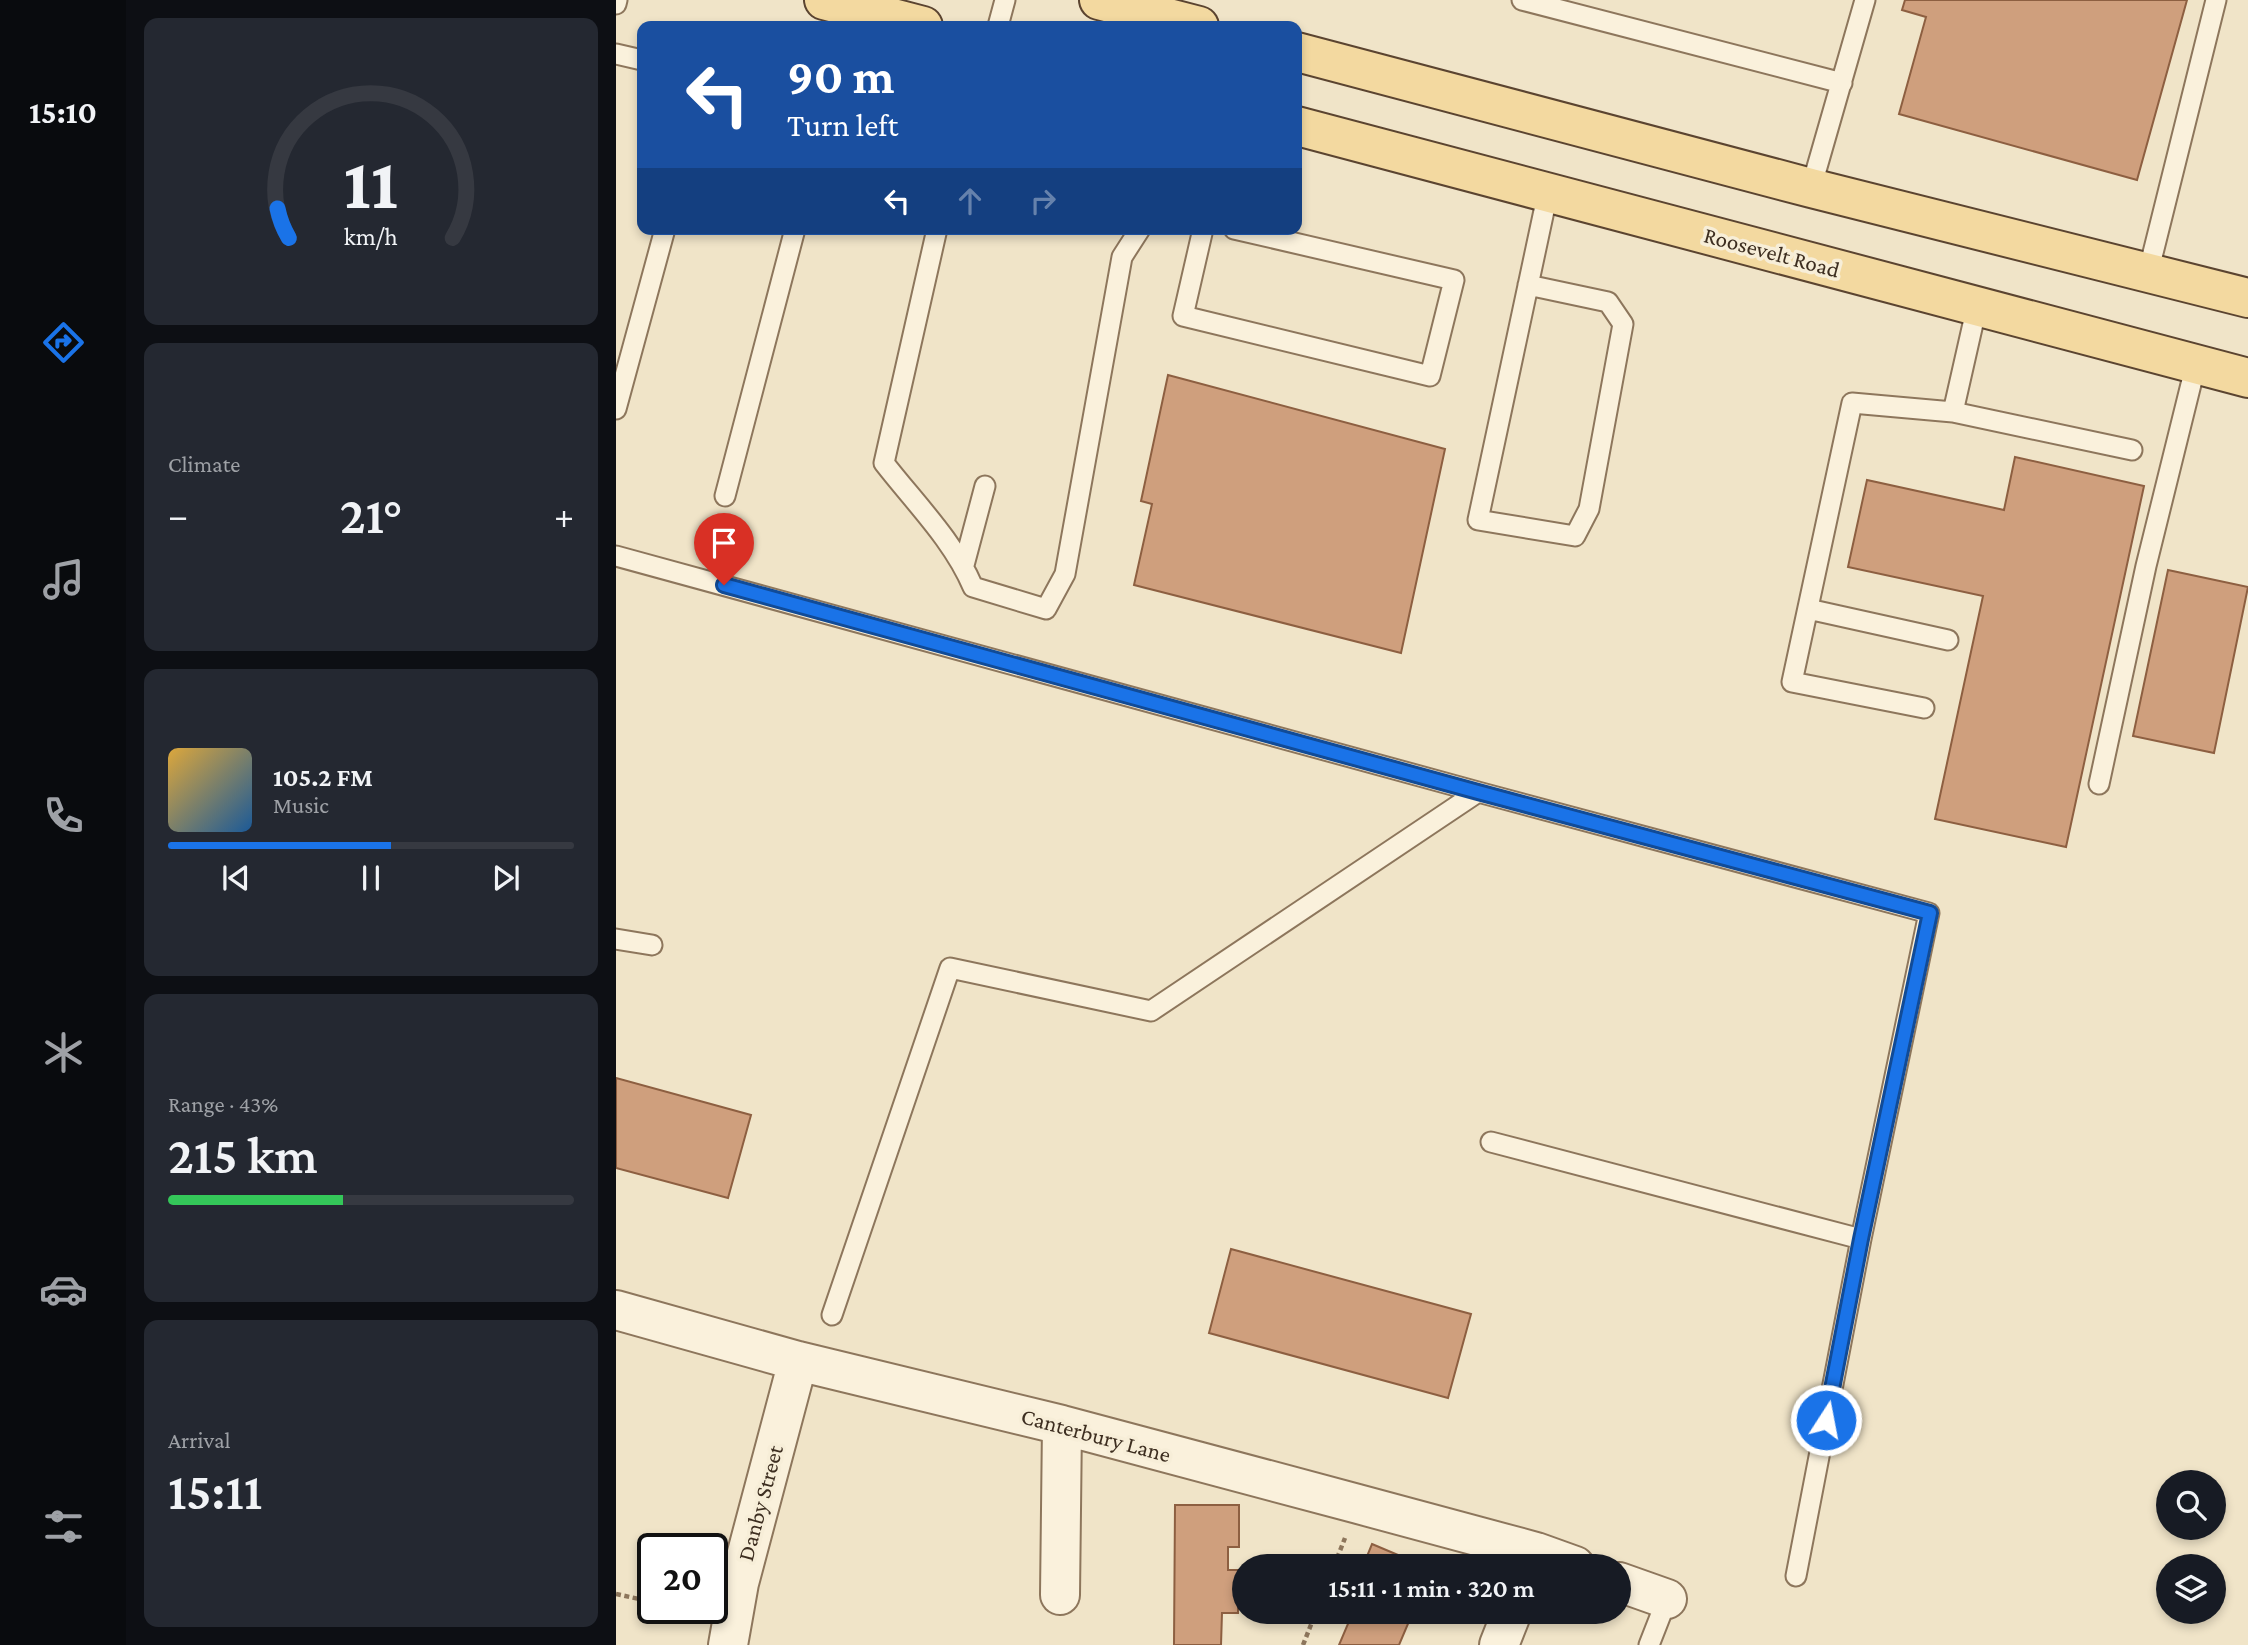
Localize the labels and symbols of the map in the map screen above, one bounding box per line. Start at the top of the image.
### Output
street label: Roosevelt Road [1701,221,1843,283]
pin [694,513,754,585]
position arrow [1789,1383,1863,1457]
street label: Canterbury Lane [1018,1403,1174,1467]
street label: Danby Street [732,1442,788,1564]
speed limit sign: 20 [637,1533,728,1624]

